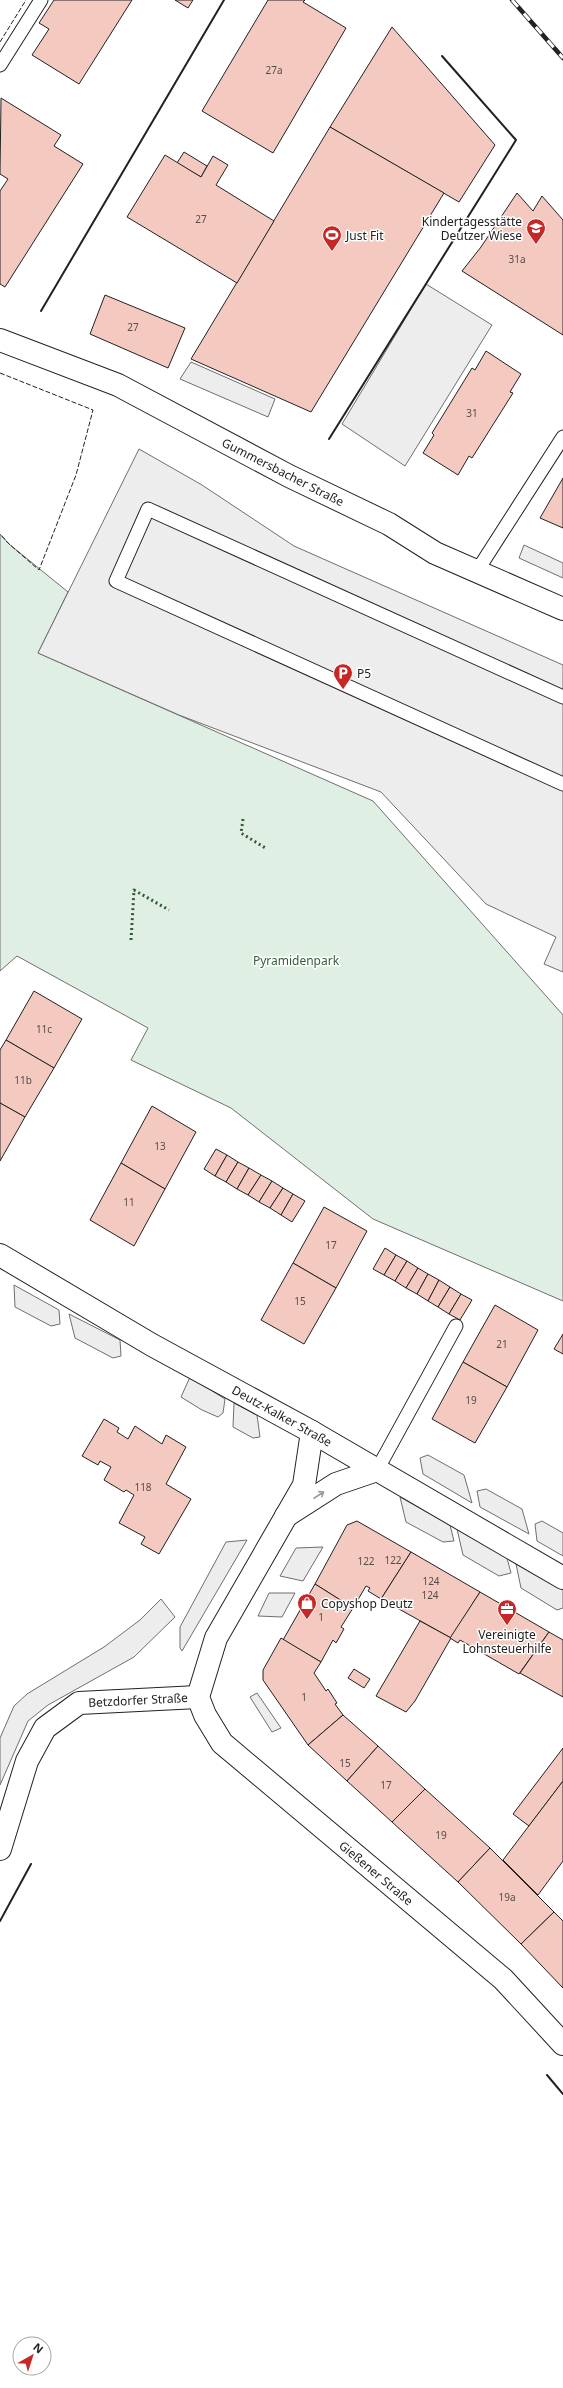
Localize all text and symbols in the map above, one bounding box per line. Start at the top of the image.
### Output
house number: 27a [265,63,283,77]
house number: 27 [195,212,207,226]
place label: Kindertagesstätte Deutzer Wiese [422,213,522,244]
school or university icon: Kindertagesstätte Deutzer Wiese [525,217,547,245]
sports icon: Just Fit [321,224,343,252]
place label: Just Fit [345,227,384,244]
house number: 31a [508,252,526,266]
house number: 27 [127,320,139,334]
house number: 31 [466,406,478,420]
street label: Gummersbacher Straße [219,434,347,510]
parking icon: P5 [332,662,354,690]
place label: P5 [357,665,371,682]
park label: Pyramidenpark [253,952,340,969]
house number: 11c [36,1022,52,1036]
house number: 11b [14,1073,32,1087]
house number: 13 [154,1139,166,1153]
house number: 11 [123,1195,135,1209]
house number: 17 [325,1238,337,1252]
house number: 15 [294,1294,306,1308]
house number: 21 [496,1337,508,1351]
street label: Deutz-Kalker Straße [229,1381,335,1451]
house number: 19 [465,1393,477,1407]
house number: 118 [134,1480,152,1494]
one-way arrow [313,1490,325,1498]
house number: 122 [384,1553,402,1567]
house number: 122 [357,1554,375,1568]
house number: 124 [422,1574,440,1588]
house number: 124 [421,1588,439,1602]
shop icon: Copyshop Deutz [296,1592,318,1620]
place label: Copyshop Deutz [321,1595,413,1612]
office icon: Vereinigte Lohnsteuerhilfe [496,1598,518,1626]
house number: 1 [318,1610,324,1624]
place label: Vereinigte Lohnsteuerhilfe [463,1626,552,1657]
street label: Betzdorfer Straße [88,1689,189,1711]
house number: 1 [301,1690,307,1704]
house number: 15 [339,1756,351,1770]
house number: 17 [380,1778,392,1792]
house number: 19 [435,1828,447,1842]
street label: Gießener Straße [335,1837,417,1909]
house number: 19a [498,1890,516,1904]
north arrow [12,2336,52,2376]
text: N [30,2339,47,2356]

